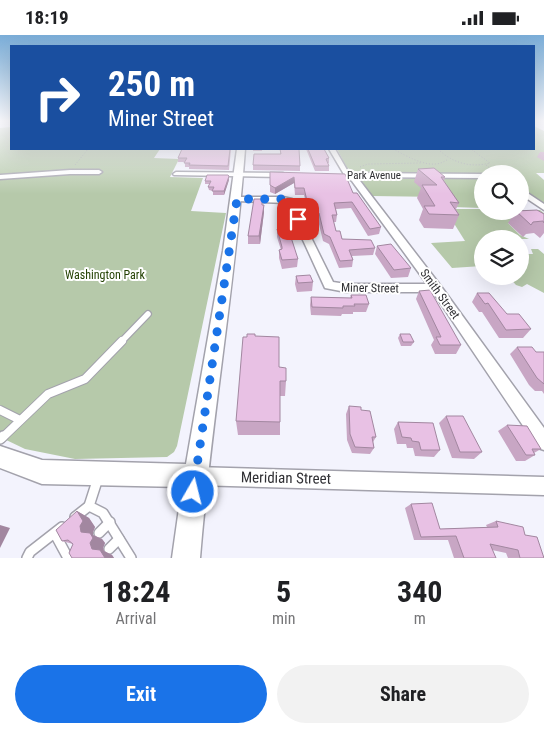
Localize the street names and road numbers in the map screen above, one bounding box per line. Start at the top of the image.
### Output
street label: Park Avenue [347,169,401,182]
street label: Smith Street [417,266,463,322]
street label: Miner Street [341,280,399,296]
street label: Meridian Street [241,468,331,488]

